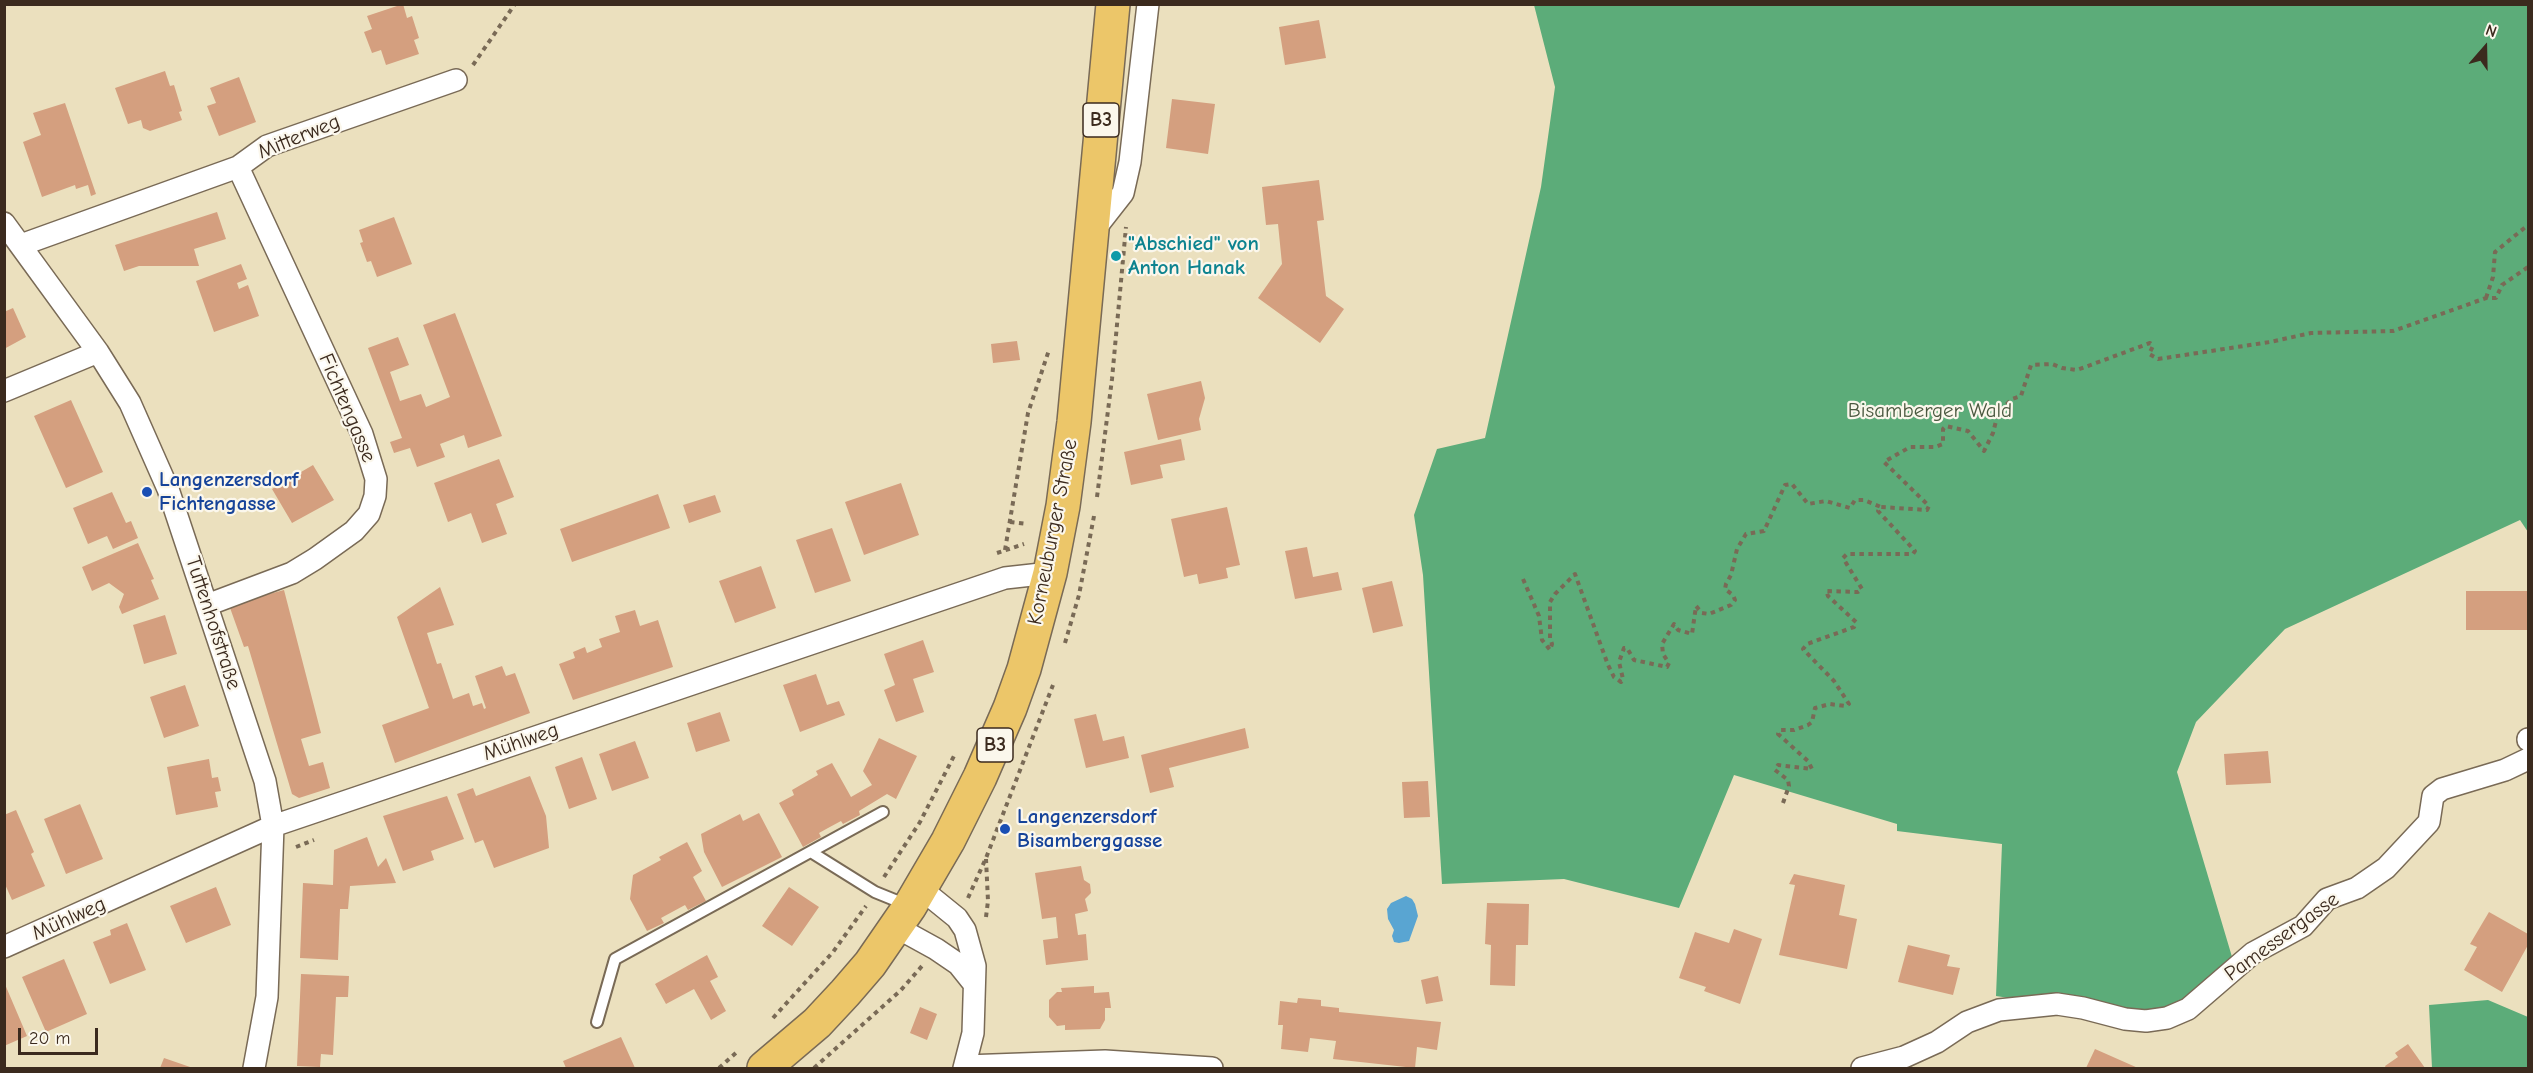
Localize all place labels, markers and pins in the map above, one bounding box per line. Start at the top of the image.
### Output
place label: "Abschied" von Anton Hanak [1128,231,1259,281]
marker: "Abschied" von Anton Hanak [1109,249,1123,263]
place label: Langenzersdorf Fichtengasse [159,467,298,517]
marker: Langenzersdorf Fichtengasse [140,485,154,499]
place label: Langenzersdorf Bisamberggasse [1017,804,1162,854]
marker: Langenzersdorf Bisamberggasse [998,822,1012,836]

